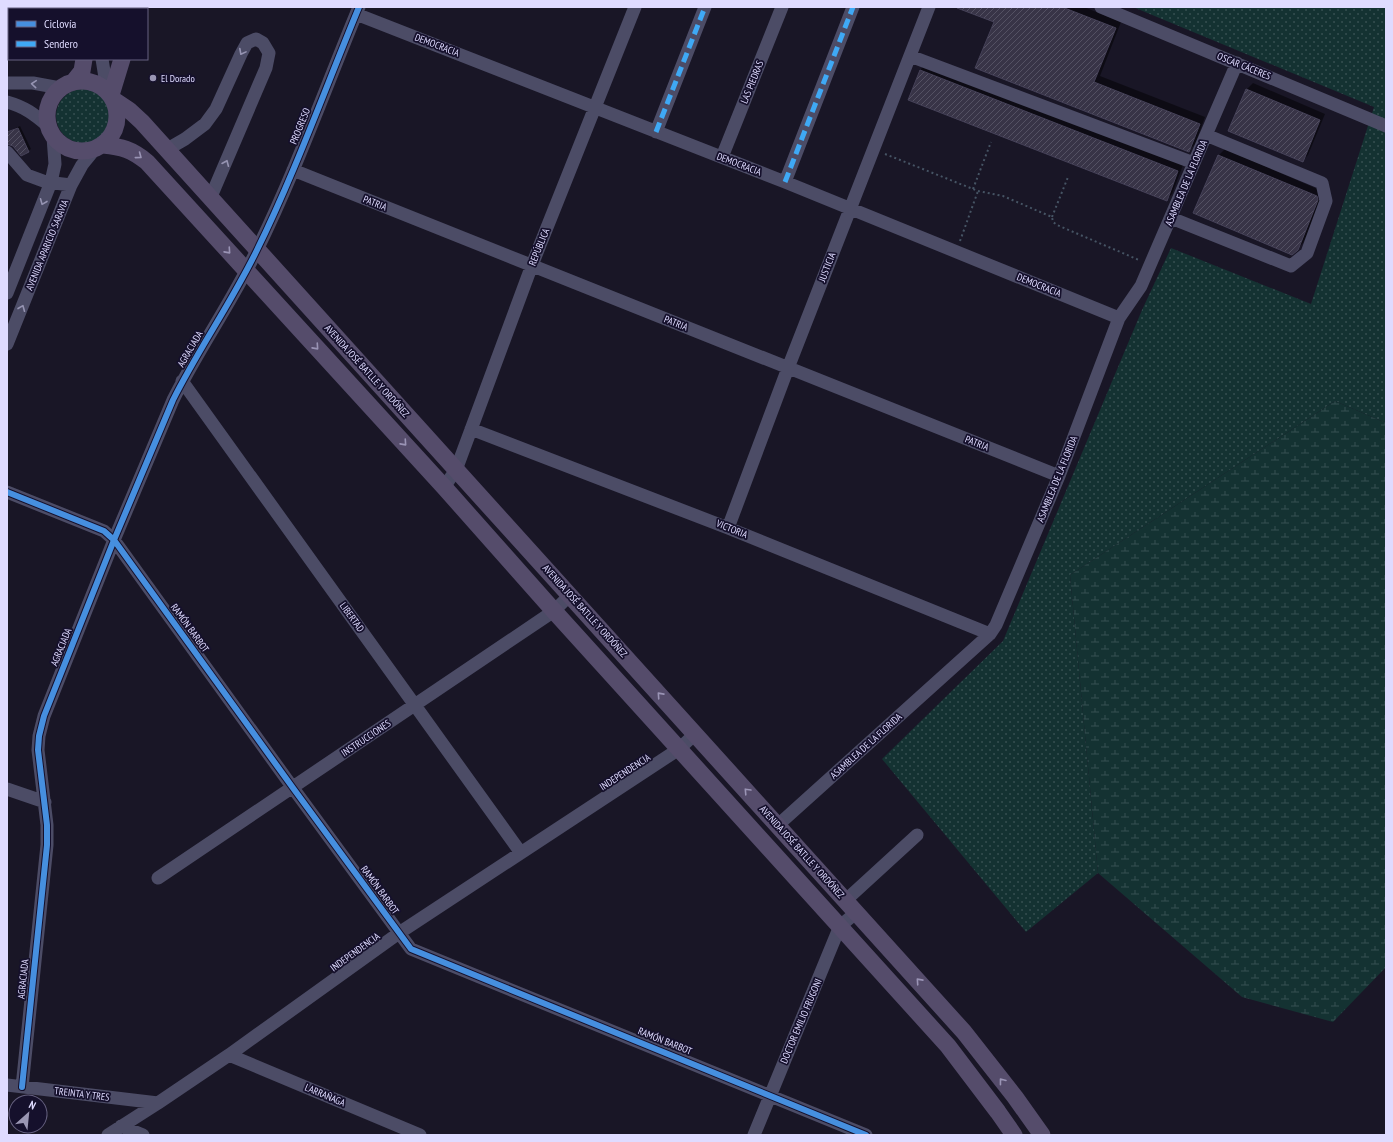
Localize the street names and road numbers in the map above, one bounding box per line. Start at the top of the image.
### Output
street label: DEMOCRACIA [413,31,461,60]
street label: OSCAR CÁCERES [1215,49,1273,83]
street label: LAS PIEDRAS [737,59,767,105]
street label: PROGRESO [287,105,313,146]
street label: ASAMBLEA DE LA FLORIDA [1162,138,1210,228]
street label: DEMOCRACIA [715,150,763,179]
street label: PATRIA [361,192,389,214]
street label: AVENIDA APARICIO SARAVIA [23,197,71,292]
street label: REPÚBLICA [526,226,552,268]
street label: JUSTICIA [815,250,839,284]
street label: DEMOCRACIA [1015,270,1063,300]
street label: PATRIA [662,312,690,334]
street label: AVENIDA JOSÉ BATLLE Y ORDÓÑEZ [322,322,413,421]
street label: AGRACIADA [174,328,206,370]
street label: PATRIA [963,432,991,454]
street label: ASAMBLEA DE LA FLORIDA [1034,434,1080,524]
street label: VICTORIA [713,516,750,541]
street label: AVENIDA JOSÉ BATLLE Y ORDÓÑEZ [540,562,631,661]
street label: LIBERTAD [337,600,367,634]
street label: RAMÓN BARBOT [168,601,212,655]
street label: AGRACIADA [47,626,75,668]
street label: ASAMBLEA DE LA FLORIDA [827,710,905,782]
street label: INSTRUCCIONES [339,717,393,759]
street label: INDEPENDENCIA [597,751,653,793]
street label: AVENIDA JOSÉ BATLLE Y ORDÓÑEZ [757,803,848,902]
street label: RAMÓN BARBOT [358,863,402,917]
street label: INDEPENDENCIA [328,930,382,974]
street label: AGRACIADA [14,958,32,1000]
street label: DOCTOR EMILIO FRUGONI [777,977,825,1065]
street label: RAMÓN BARBOT [636,1024,694,1058]
street label: LARRAÑAGA [303,1081,347,1109]
street label: TREINTA Y TRES [54,1084,110,1104]

